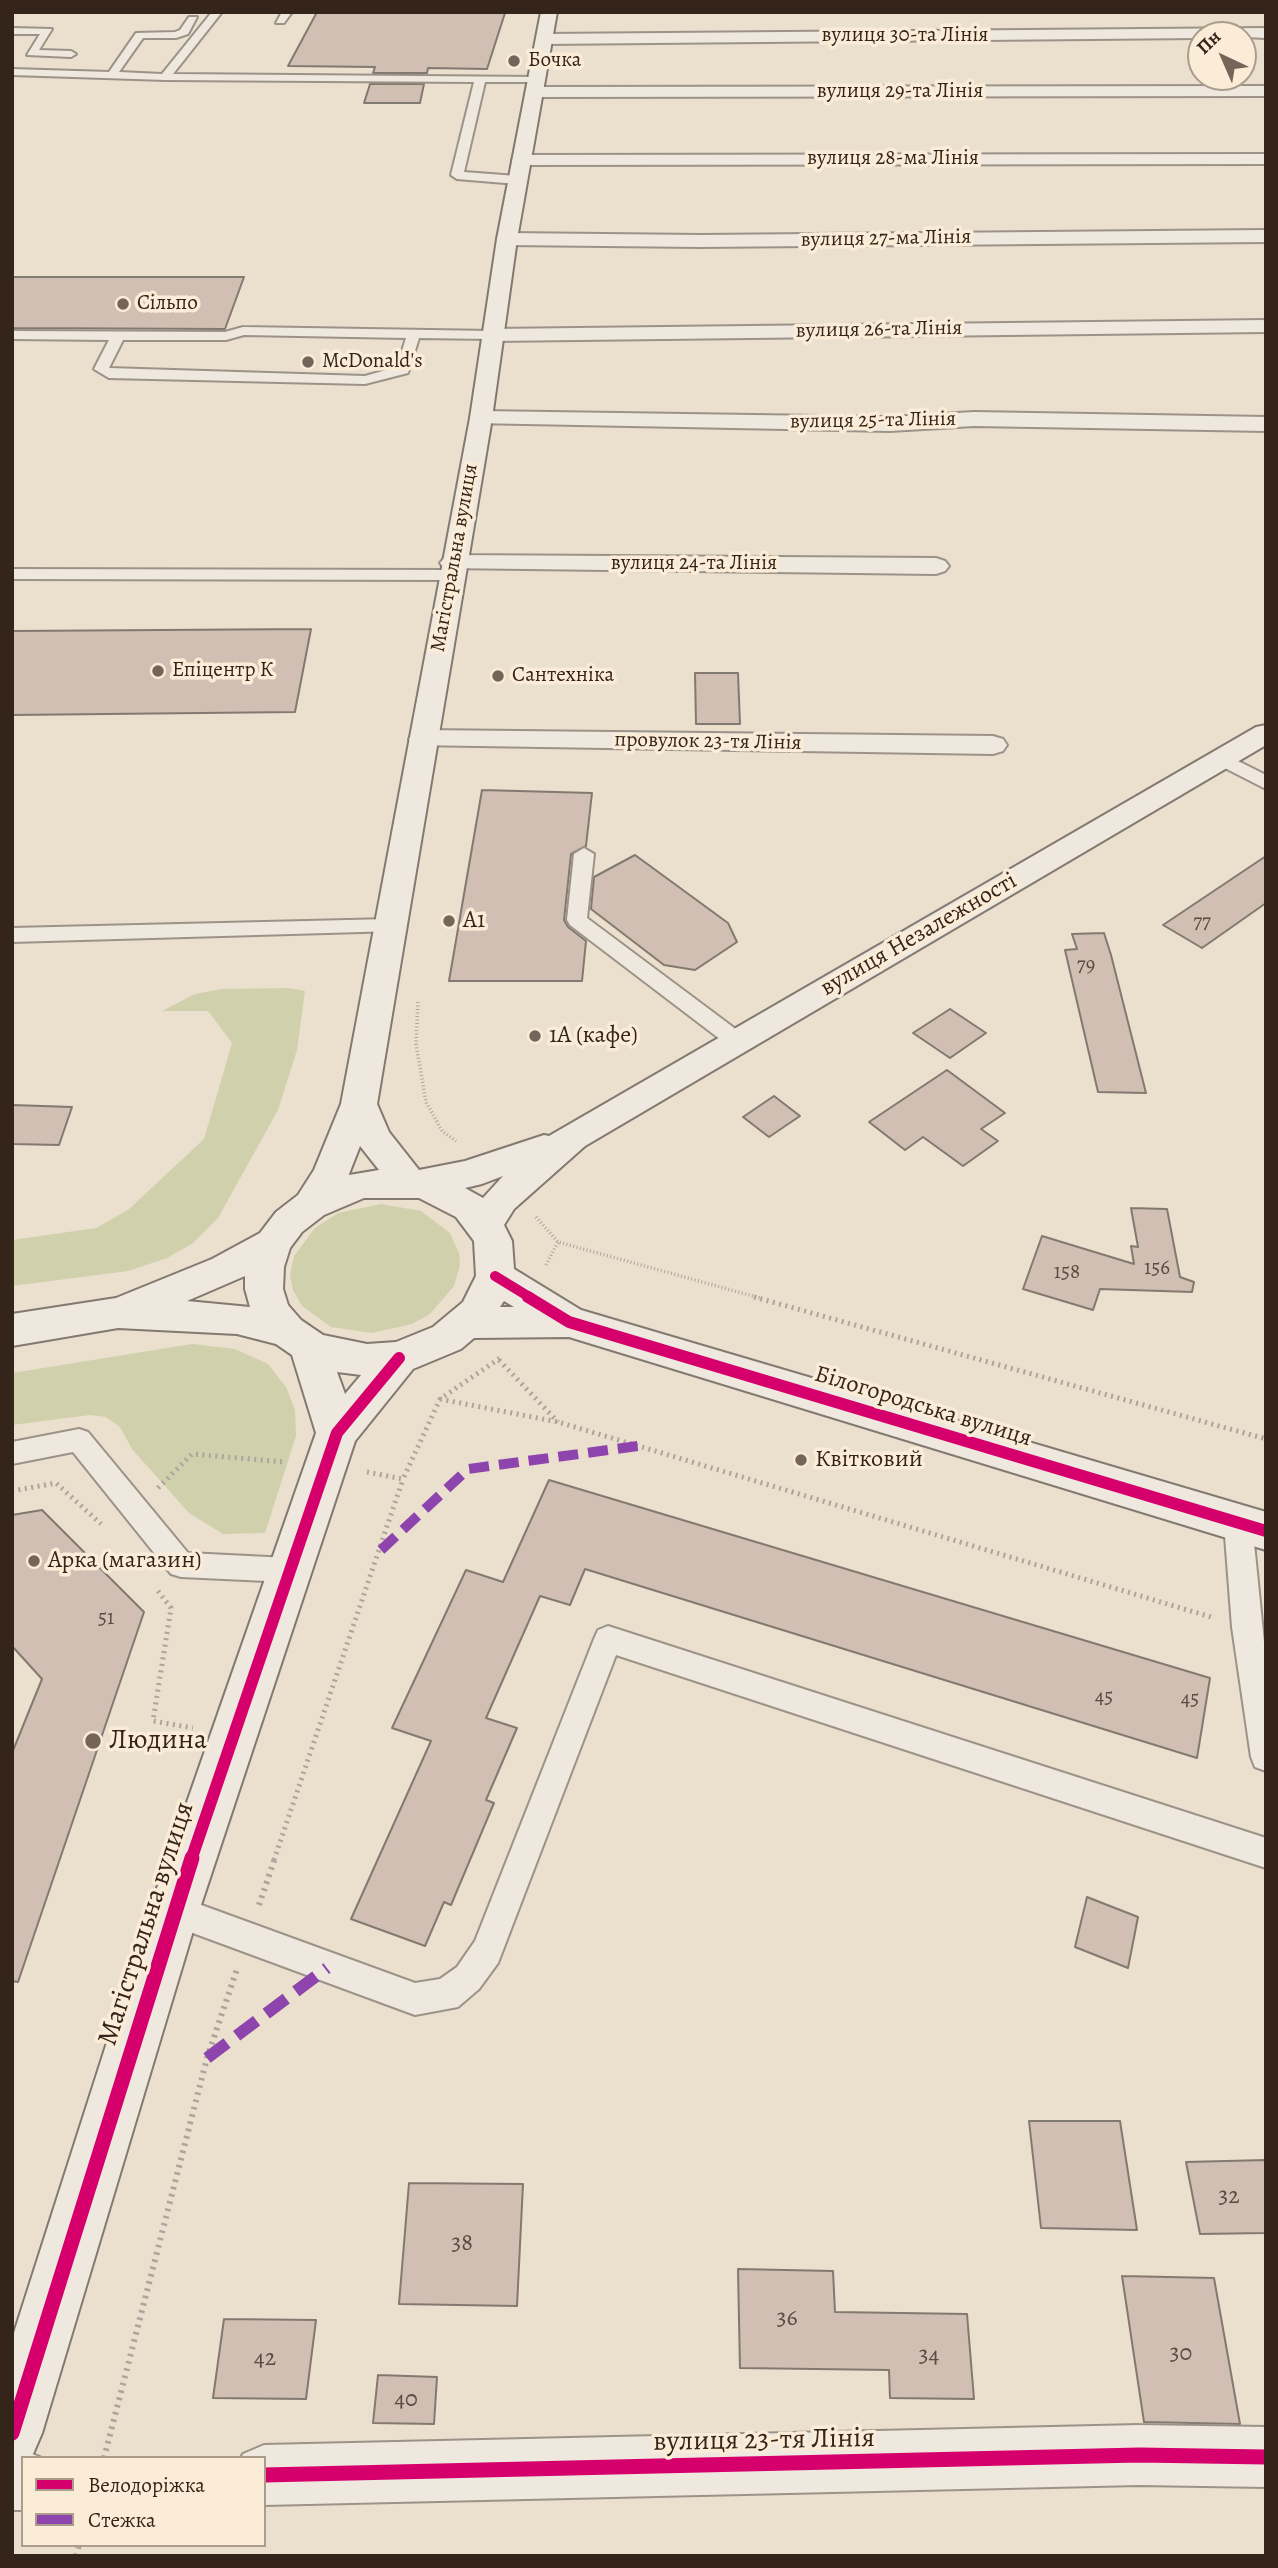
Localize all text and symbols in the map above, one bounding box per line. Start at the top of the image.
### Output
north arrow [1187,21,1257,91]
street label: вулиця 30-та Лінія [822,23,988,49]
text: Пн [1191,24,1227,60]
place label: Бочка [528,48,581,74]
marker: Бочка [506,53,522,69]
street label: вулиця 29-та Лінія [817,79,983,105]
street label: вулиця 28-ма Лінія [807,146,979,172]
street label: вулиця 27-ма Лінія [801,225,971,253]
place label: Сільпо [137,291,198,317]
marker: Сільпо [115,296,131,312]
street label: вулиця 26-та Лінія [795,316,963,344]
place label: McDonald's [322,349,423,375]
marker: McDonald's [300,354,316,370]
street label: вулиця 25-та Лінія [790,407,956,435]
street label: Магістральна вулиця [426,462,484,654]
street label: вулиця 24-та Лінія [611,551,777,577]
place label: Епіцентр К [172,658,273,684]
marker: Епіцентр К [150,663,166,679]
place label: Сантехніка [512,663,614,689]
marker: Сантехніка [490,668,506,684]
street label: провулок 23-тя Лінія [614,728,802,756]
street label: вулиця Незалежності [816,867,1022,1003]
place label: А1 [463,907,485,935]
house number: 77 [1193,910,1211,936]
marker: А1 [441,913,457,929]
house number: 79 [1077,953,1095,979]
place label: 1А (кафе) [549,1022,638,1050]
marker: 1А (кафе) [527,1028,543,1044]
house number: 156 [1144,1256,1170,1282]
house number: 158 [1054,1260,1080,1286]
street label: Білогородська вулиця [811,1360,1035,1454]
place label: Квітковий [815,1446,923,1474]
marker: Квітковий [793,1452,809,1468]
place label: Арка (магазин) [48,1547,202,1575]
marker: Арка (магазин) [26,1553,42,1569]
house number: 51 [98,1606,114,1632]
house number: 45 [1095,1685,1113,1711]
house number: 45 [1181,1687,1199,1713]
place label: Людина [109,1724,207,1758]
marker: Людина [83,1731,103,1751]
street label: Магістральна вулиця [92,1798,202,2050]
house number: 32 [1218,2183,1240,2211]
house number: 38 [451,2230,473,2258]
house number: 36 [776,2305,798,2333]
house number: 30 [1170,2340,1192,2368]
house number: 34 [919,2342,939,2370]
house number: 42 [254,2345,276,2373]
house number: 40 [394,2386,418,2414]
street label: вулиця 23-тя Лінія [653,2422,875,2460]
legend [21,2456,266,2547]
text: Велодоріжка [88,2471,205,2499]
text: Стежка [88,2506,156,2534]

